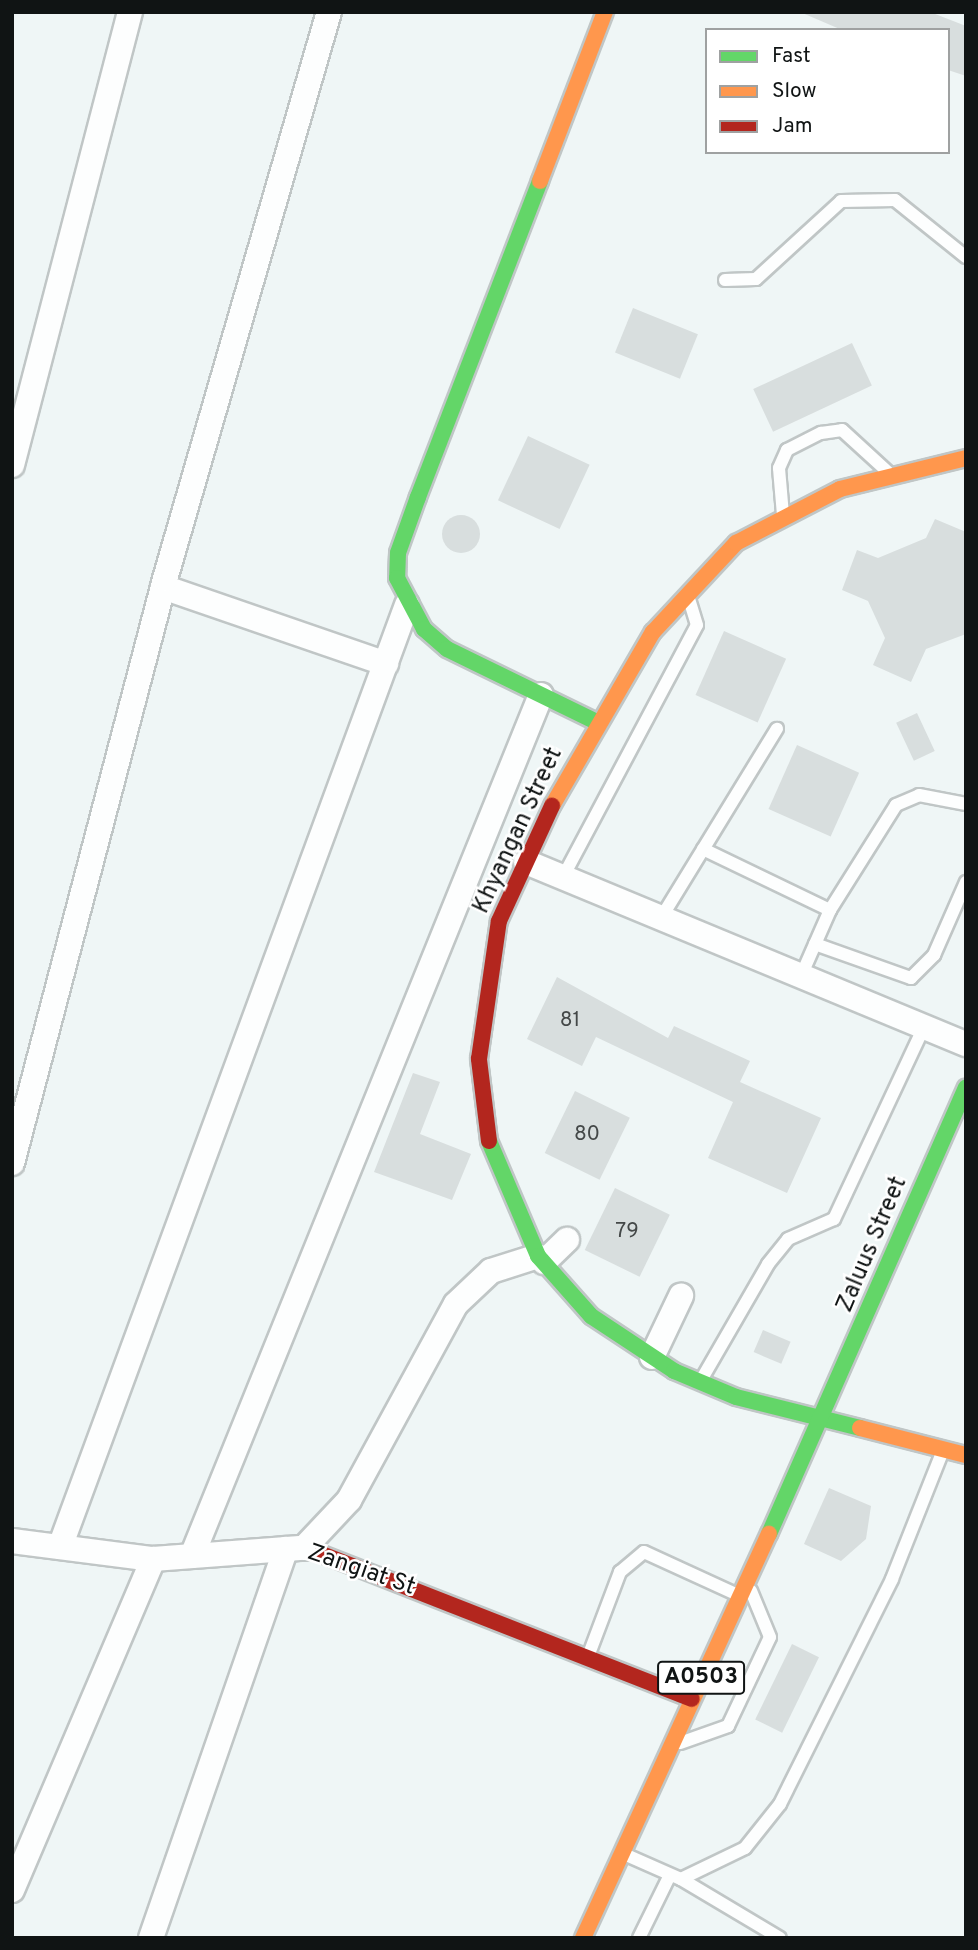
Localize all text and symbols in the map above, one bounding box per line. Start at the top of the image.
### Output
legend [705,28,950,154]
text: Fast [772,43,811,70]
text: Slow [772,78,817,105]
text: Jam [772,113,813,140]
street label: Khyangan Street [468,743,570,919]
house number: 81 [560,1008,580,1034]
house number: 80 [574,1122,600,1148]
street label: Zaluus Street [832,1173,914,1317]
house number: 79 [615,1219,639,1245]
street label: Zangiat St [303,1539,419,1603]
road number: A0503 [656,1658,746,1698]

